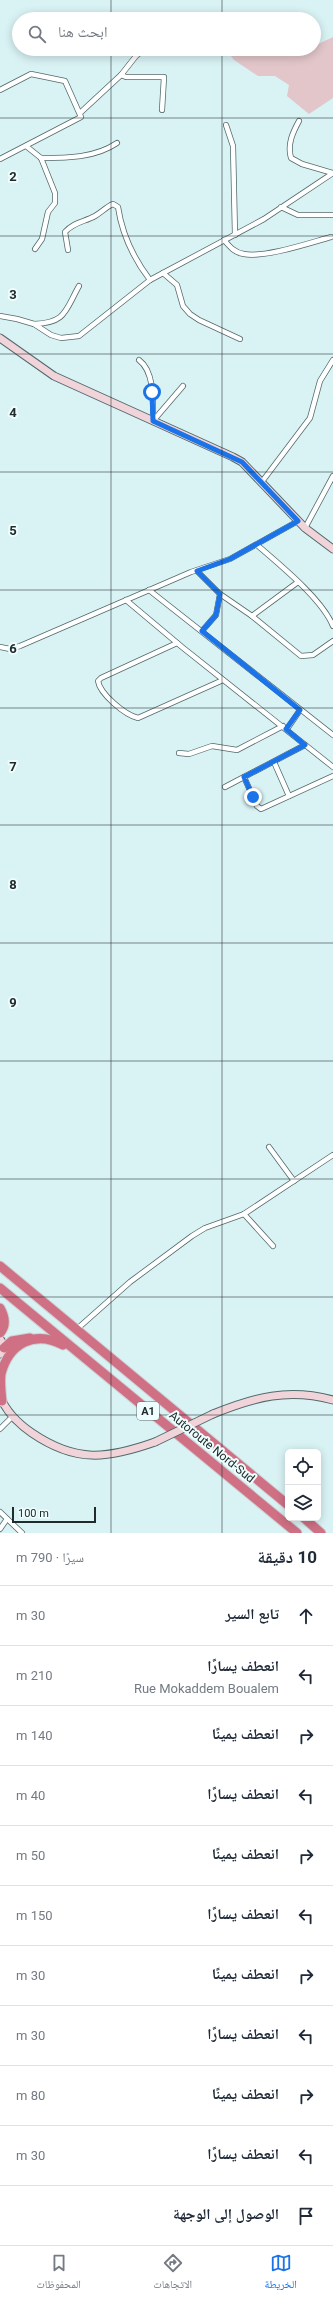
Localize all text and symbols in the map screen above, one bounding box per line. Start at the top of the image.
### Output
search box [12,12,321,56]
icon: search [26,23,48,45]
text: ابحث هنا [58,23,107,41]
text: 2 [9,169,17,184]
text: 3 [9,287,17,302]
route start [143,383,161,401]
text: 4 [9,405,17,420]
text: 5 [9,523,17,538]
text: 6 [9,641,17,656]
text: 7 [9,759,17,774]
route end [244,788,262,806]
text: 8 [9,877,17,892]
text: 9 [9,995,17,1010]
road number: A1 [137,1402,159,1420]
street label: Autoroute Nord-Sud [167,1408,257,1486]
map controls [285,1449,321,1521]
button: locate [285,1449,321,1485]
button: layers [285,1485,321,1521]
scale bar [12,1505,96,1524]
text: 100 m [18,1507,49,1520]
text: 10 دقيقة [258,1547,317,1567]
text: سيرًا · 790 m [16,1550,84,1565]
text: تابع السير [225,1605,279,1623]
icon: ahead [295,1605,317,1627]
text: 30 m [16,1608,45,1623]
text: انعطف يسارًا [207,1657,279,1675]
icon: left [295,1665,317,1687]
text: 210 m [16,1668,53,1683]
text: Rue Mokaddem Boualem [134,1681,279,1696]
text: انعطف يمينًا [212,1725,279,1743]
icon: right [295,1725,317,1747]
text: 140 m [16,1728,53,1743]
text: انعطف يسارًا [207,1785,279,1803]
icon: left [295,1785,317,1807]
text: 40 m [16,1788,45,1803]
text: انعطف يمينًا [212,1845,279,1863]
icon: right [295,1845,317,1867]
text: 50 m [16,1848,45,1863]
text: انعطف يسارًا [207,1905,279,1923]
icon: left [295,1905,317,1927]
text: 150 m [16,1908,53,1923]
text: انعطف يمينًا [212,1965,279,1983]
icon: right [295,1965,317,1987]
text: 30 m [16,1968,45,1983]
text: انعطف يسارًا [207,2025,279,2043]
icon: left [295,2025,317,2047]
text: 30 m [16,2028,45,2043]
text: انعطف يمينًا [212,2085,279,2103]
icon: right [295,2085,317,2107]
text: 80 m [16,2088,45,2103]
text: انعطف يسارًا [207,2145,279,2163]
icon: left [295,2145,317,2167]
text: 30 m [16,2148,45,2163]
text: الوصول إلى الوجهة [173,2205,279,2223]
icon: arrive [295,2205,317,2227]
tab: المحفوظات [36,2252,81,2295]
tab: الاتجاهات [153,2252,192,2295]
tab: الخريطة [264,2252,297,2295]

